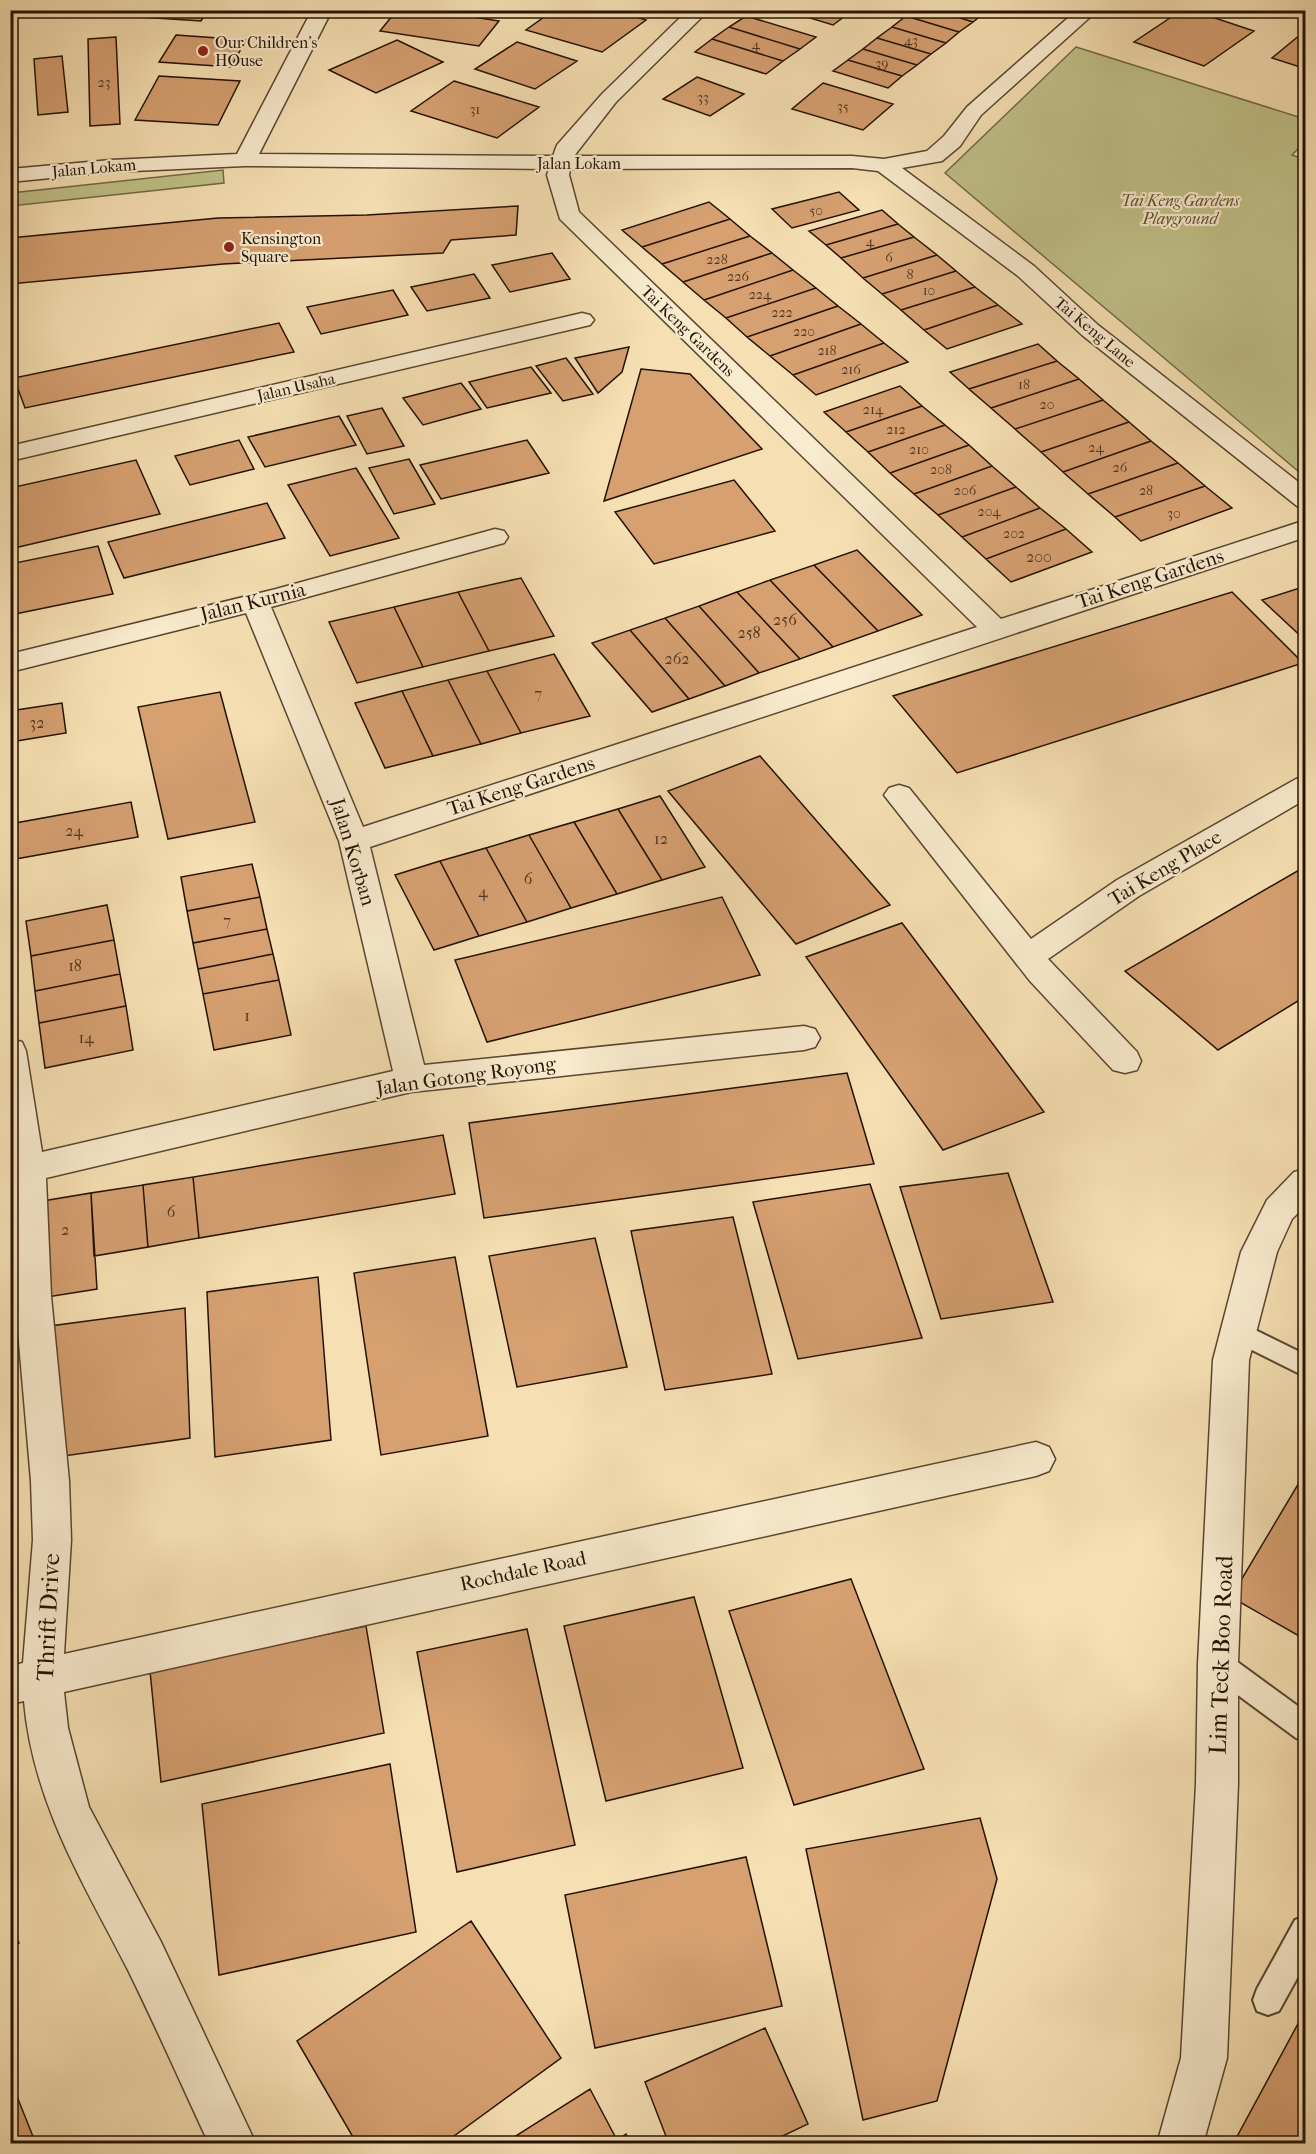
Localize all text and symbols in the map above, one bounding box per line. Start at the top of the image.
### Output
house number: 43 [904,32,918,49]
place label: Our Children's HOuse [215,33,318,70]
house number: 4 [752,36,761,53]
marker: Our Children's HOuse [196,44,210,58]
house number: 39 [875,55,889,72]
house number: 23 [98,74,110,91]
house number: 33 [697,89,709,106]
house number: 35 [837,98,849,115]
house number: 31 [470,101,480,118]
street label: Jalan Lokam [535,154,622,173]
street label: Jalan Lokam [49,155,137,181]
park label: Tai Keng Gardens Playground [1121,191,1240,228]
house number: 50 [809,202,823,219]
place label: Kensington Square [241,229,322,266]
house number: 4 [866,233,875,250]
marker: Kensington Square [222,240,236,254]
house number: 6 [885,249,893,266]
house number: 228 [706,251,728,268]
house number: 8 [906,266,914,283]
house number: 226 [727,268,749,285]
street label: Tai Keng Gardens [637,282,739,381]
house number: 10 [923,282,935,299]
house number: 224 [749,286,772,303]
street label: Tai Keng Lane [1051,293,1139,371]
house number: 222 [771,304,793,321]
house number: 220 [793,323,815,340]
house number: 218 [817,342,837,359]
house number: 216 [841,361,861,378]
street label: Jalan Usaha [253,369,338,406]
house number: 18 [1018,376,1030,393]
house number: 20 [1040,396,1054,413]
house number: 214 [863,401,884,418]
house number: 212 [886,421,906,438]
house number: 24 [1088,439,1104,456]
house number: 210 [909,441,929,458]
house number: 26 [1113,459,1128,476]
house number: 208 [930,461,952,478]
house number: 206 [954,482,977,499]
house number: 28 [1139,482,1153,499]
house number: 204 [977,503,1001,520]
house number: 30 [1167,505,1181,522]
house number: 202 [1003,525,1025,542]
street label: Tai Keng Gardens [1074,544,1226,614]
house number: 200 [1026,547,1052,566]
street label: Jalan Kurnia [196,578,309,627]
house number: 256 [773,610,797,629]
house number: 258 [737,623,761,642]
house number: 262 [664,649,690,668]
house number: 7 [534,684,542,703]
house number: 32 [30,713,44,732]
street label: Tai Keng Gardens [445,751,597,821]
street label: Jalan Korban [325,794,380,909]
house number: 24 [65,821,83,840]
street label: Tai Keng Place [1104,825,1226,911]
house number: 12 [654,829,668,848]
house number: 6 [524,869,533,888]
house number: 4 [478,882,488,901]
house number: 7 [223,911,231,930]
house number: 18 [68,956,82,975]
house number: 1 [244,1006,250,1025]
house number: 14 [78,1028,94,1047]
street label: Jalan Gotong Royong [373,1052,558,1100]
house number: 6 [167,1202,176,1221]
house number: 2 [61,1220,69,1239]
street label: Rochdale Road [458,1546,589,1596]
street label: Thrift Drive [31,1552,65,1682]
street label: Lim Teck Boo Road [1204,1554,1239,1755]

